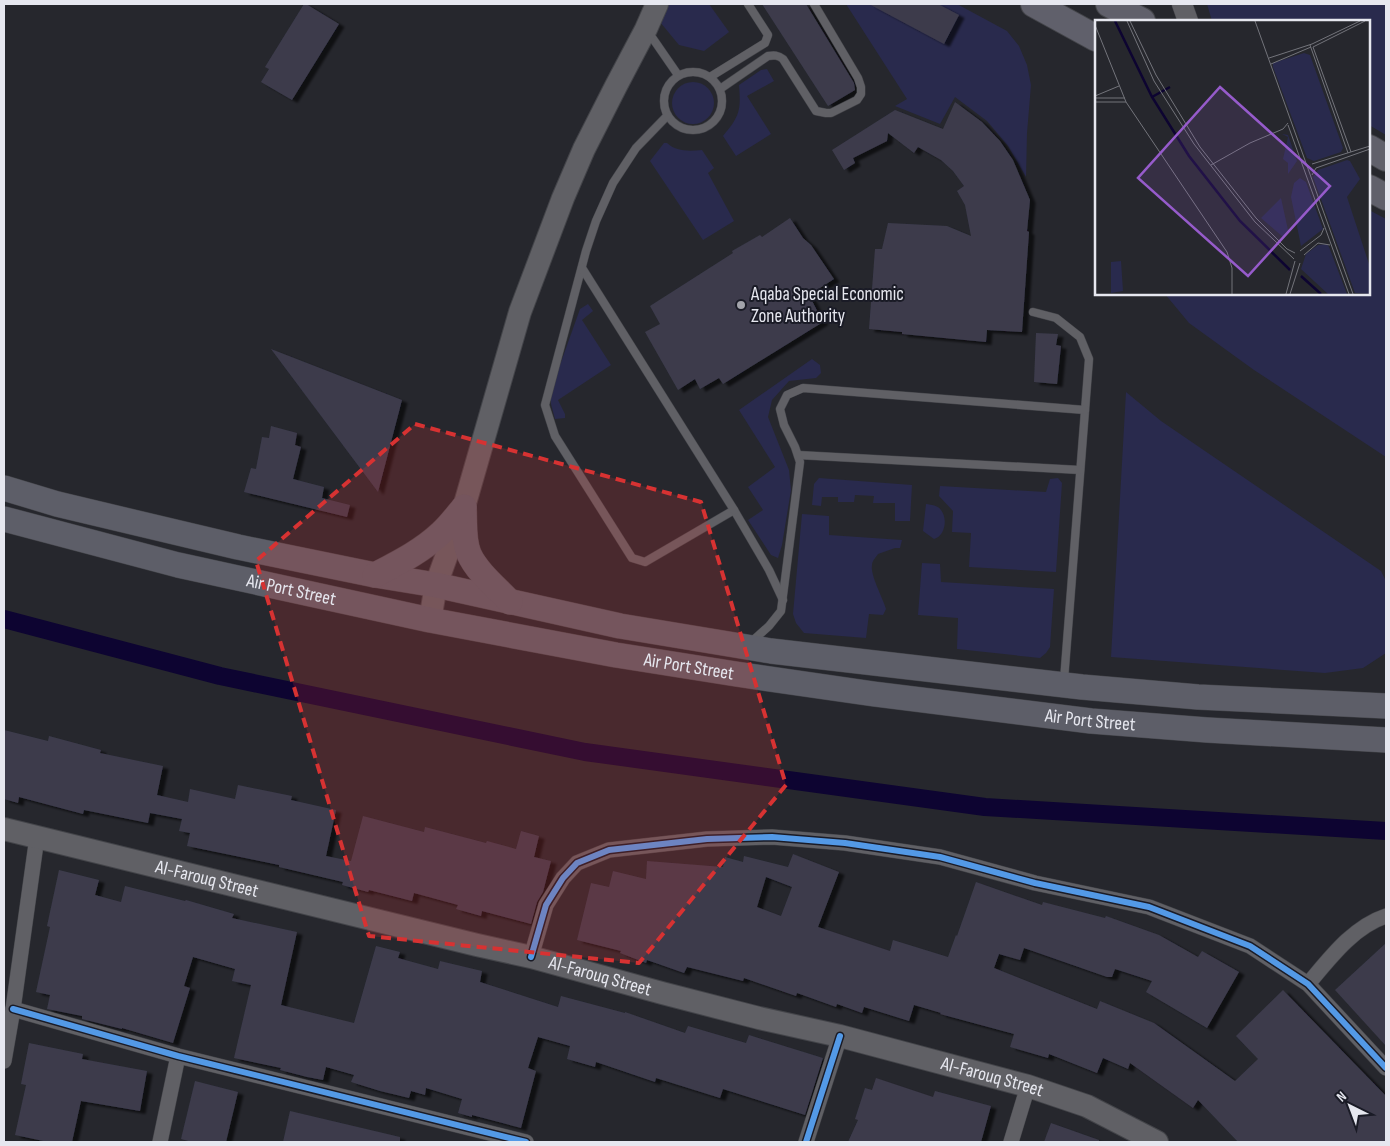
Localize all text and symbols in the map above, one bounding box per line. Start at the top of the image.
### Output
inset map [1095,20,1370,295]
place label: Aqaba Special Economic Zone Authority [750,283,904,328]
marker: Aqaba Special Economic Zone Authority [735,299,747,311]
street label: Air Port Street [244,569,338,611]
street label: Air Port Street [641,648,736,685]
street label: Air Port Street [1043,704,1137,736]
street label: Al-Farouq Street [152,855,261,903]
street label: Al-Farouq Street [545,951,654,1001]
street label: Al-Farouq Street [938,1052,1047,1102]
north arrow [1325,1081,1375,1131]
text: N [1333,1088,1350,1106]

